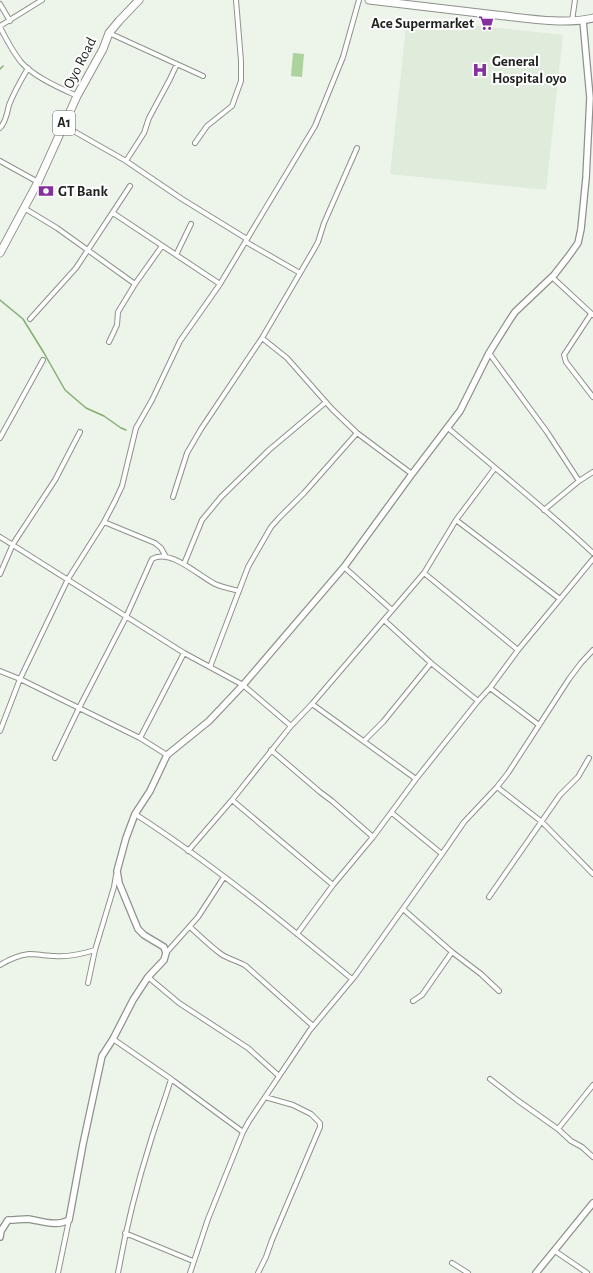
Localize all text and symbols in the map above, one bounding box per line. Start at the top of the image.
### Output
supermarket icon: Ace Supermarket [477,14,495,32]
place label: Ace Supermarket [371,16,474,31]
street label: Oyo Road [61,35,99,91]
place label: General Hospital oyo [492,54,567,86]
hospital icon: General Hospital oyo [471,61,489,79]
road number: A1 [53,111,75,135]
bank icon: GT Bank [37,182,55,200]
place label: GT Bank [58,184,109,199]

